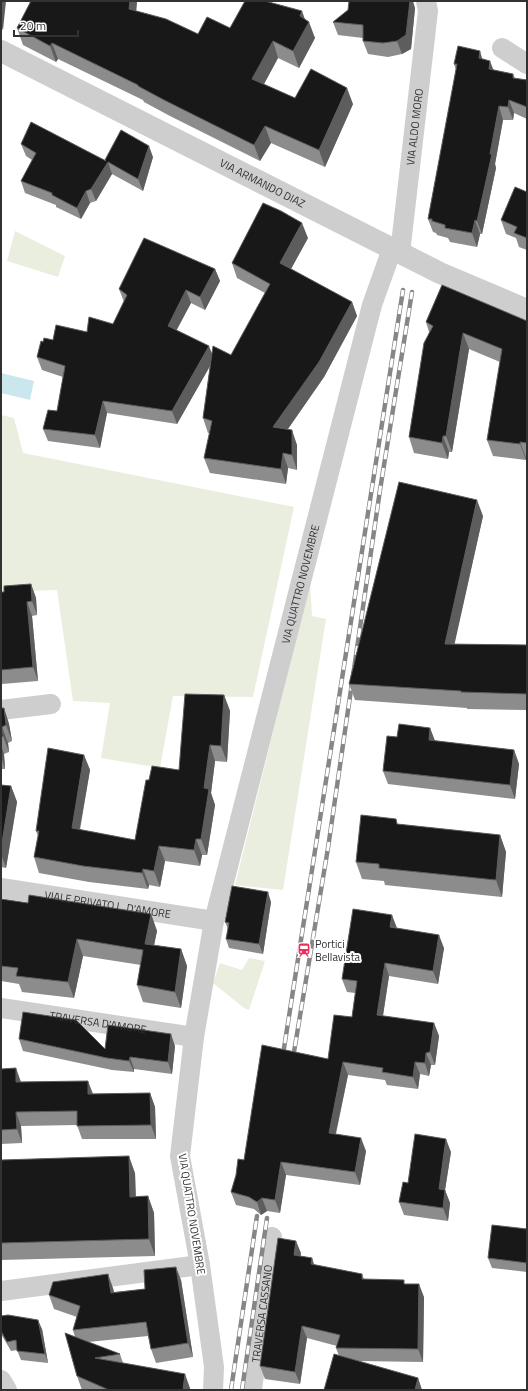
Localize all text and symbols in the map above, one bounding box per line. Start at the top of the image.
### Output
scale bar [14,12,78,38]
text: 20 m [20,16,46,35]
street label: VIA ALDO MORO [402,88,427,166]
street label: VIA ARMANDO DIAZ [217,155,308,212]
street label: VIA QUATTRO NOVEMBRE [277,523,323,646]
street label: VIALE PRIVATO L. D'AMORE [43,887,172,922]
place label: Portici Bellavista [315,936,361,965]
station icon: Portici Bellavista [296,942,312,958]
street label: TRAVERSA D'AMORE [48,1007,147,1038]
street label: VIA QUATTRO NOVEMBRE [175,1152,209,1276]
street label: TRAVERSA CASSANO [248,1264,276,1363]

